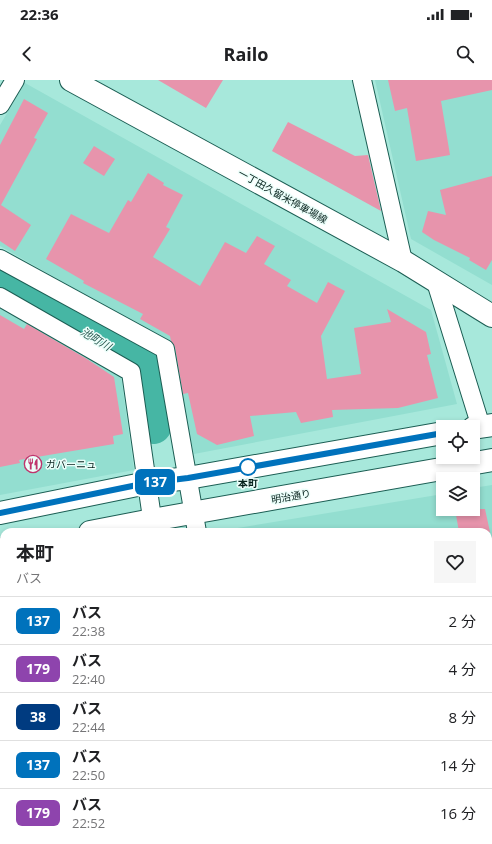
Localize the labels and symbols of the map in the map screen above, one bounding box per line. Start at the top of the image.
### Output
street label: 一丁田久留米停車場線 [236,166,330,226]
water label: 池町川 [78,324,115,354]
restaurant icon: ガバーニュ [23,454,43,474]
place label: ガバーニュ [46,457,96,471]
marker: 本町 [239,458,257,476]
line badge: 137 [132,469,178,495]
place label: 本町 [237,476,258,490]
street label: 明治通り [270,486,312,506]

